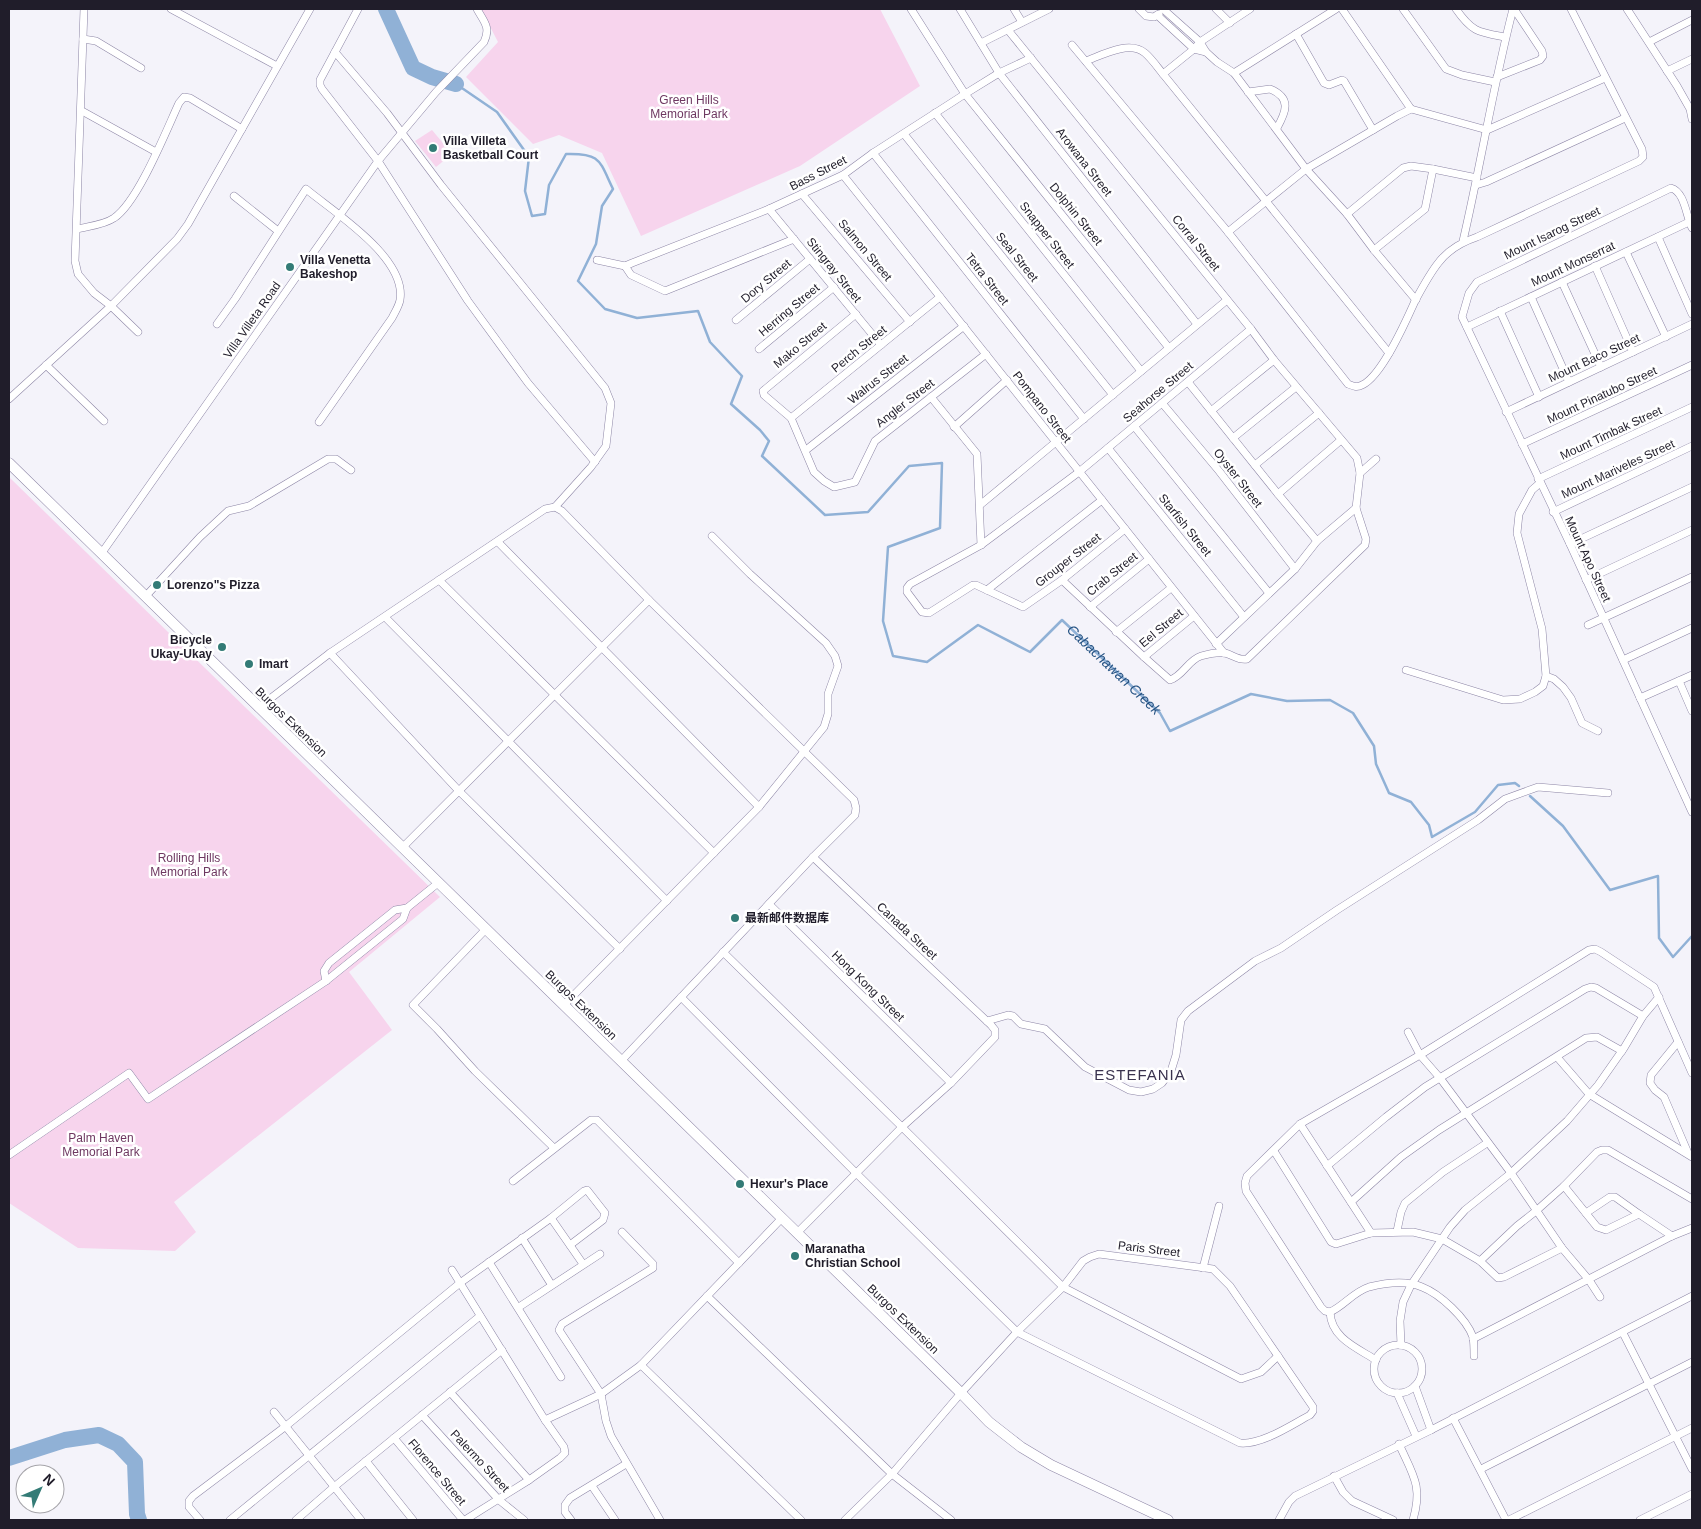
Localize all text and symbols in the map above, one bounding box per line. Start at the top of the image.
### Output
park label: Green Hills Memorial Park [650,93,729,121]
street label: Arowana Street [1053,125,1115,199]
place label: Villa Villeta Basketball Court [443,134,538,162]
marker: Villa Villeta Basketball Court [427,142,439,154]
street label: Bass Street [787,152,849,193]
street label: Dolphin Street [1047,180,1106,248]
street label: Snapper Street [1017,199,1078,272]
street label: Mount Isarog Street [1502,203,1603,262]
street label: Corral Street [1169,212,1223,274]
street label: Salmon Street [835,216,895,284]
street label: Seal Street [993,230,1042,285]
street label: Stingray Street [804,235,865,306]
street label: Mount Monserrat [1529,238,1618,290]
street label: Tetra Street [962,250,1012,308]
place label: Villa Venetta Bakeshop [300,253,371,281]
street label: Dory Street [738,256,794,306]
marker: Villa Venetta Bakeshop [284,261,296,273]
street label: Villa Villeta Road [220,279,284,361]
street label: Herring Street [756,280,823,339]
street label: Mako Street [771,318,830,371]
street label: Perch Street [829,322,890,375]
street label: Mount Baco Street [1546,330,1643,385]
street label: Walrus Street [845,351,911,407]
street label: Seahorse Street [1120,358,1196,425]
street label: Mount Pinatubo Street [1545,363,1660,427]
street label: Pompano Street [1010,369,1075,446]
street label: Angler Street [873,376,937,430]
street label: Mount Timbak Street [1558,403,1665,463]
street label: Mount Mariveles Street [1559,436,1677,501]
street label: Oyster Street [1211,446,1266,511]
street label: Starfish Street [1156,491,1215,559]
street label: Mount Apo Street [1562,514,1614,605]
street label: Grouper Street [1032,530,1104,590]
street label: Crab Street [1084,549,1141,599]
place label: Lorenzo"s Pizza [167,578,260,592]
marker: Lorenzo"s Pizza [151,579,163,591]
street label: Eel Street [1136,605,1186,650]
water label: Cabachawan Creek [1064,621,1165,718]
place label: Bicycle Ukay-Ukay [151,633,212,661]
marker: Bicycle Ukay-Ukay [216,641,228,653]
place label: Imart [259,657,288,671]
marker: Imart [243,658,255,670]
street label: Burgos Extension [252,684,330,760]
park label: Rolling Hills Memorial Park [150,851,229,879]
street label: Canada Street [874,899,941,963]
place label: 最新邮件数据库 [745,911,829,925]
marker: 最新邮件数据库 [729,912,741,924]
street label: Hong Kong Street [829,948,908,1025]
street label: Burgos Extension [542,967,620,1043]
district label: ESTEFANIA [1094,1066,1186,1083]
park label: Palm Haven Memorial Park [62,1131,141,1159]
place label: Hexur's Place [750,1177,829,1191]
marker: Hexur's Place [734,1178,746,1190]
street label: Paris Street [1117,1238,1182,1260]
place label: Maranatha Christian School [805,1242,900,1270]
marker: Maranatha Christian School [789,1250,801,1262]
street label: Burgos Extension [864,1281,942,1357]
street label: Palermo Street [448,1427,513,1496]
street label: Florence Street [405,1436,469,1508]
north arrow [15,1464,65,1514]
text: N [40,1471,58,1489]

